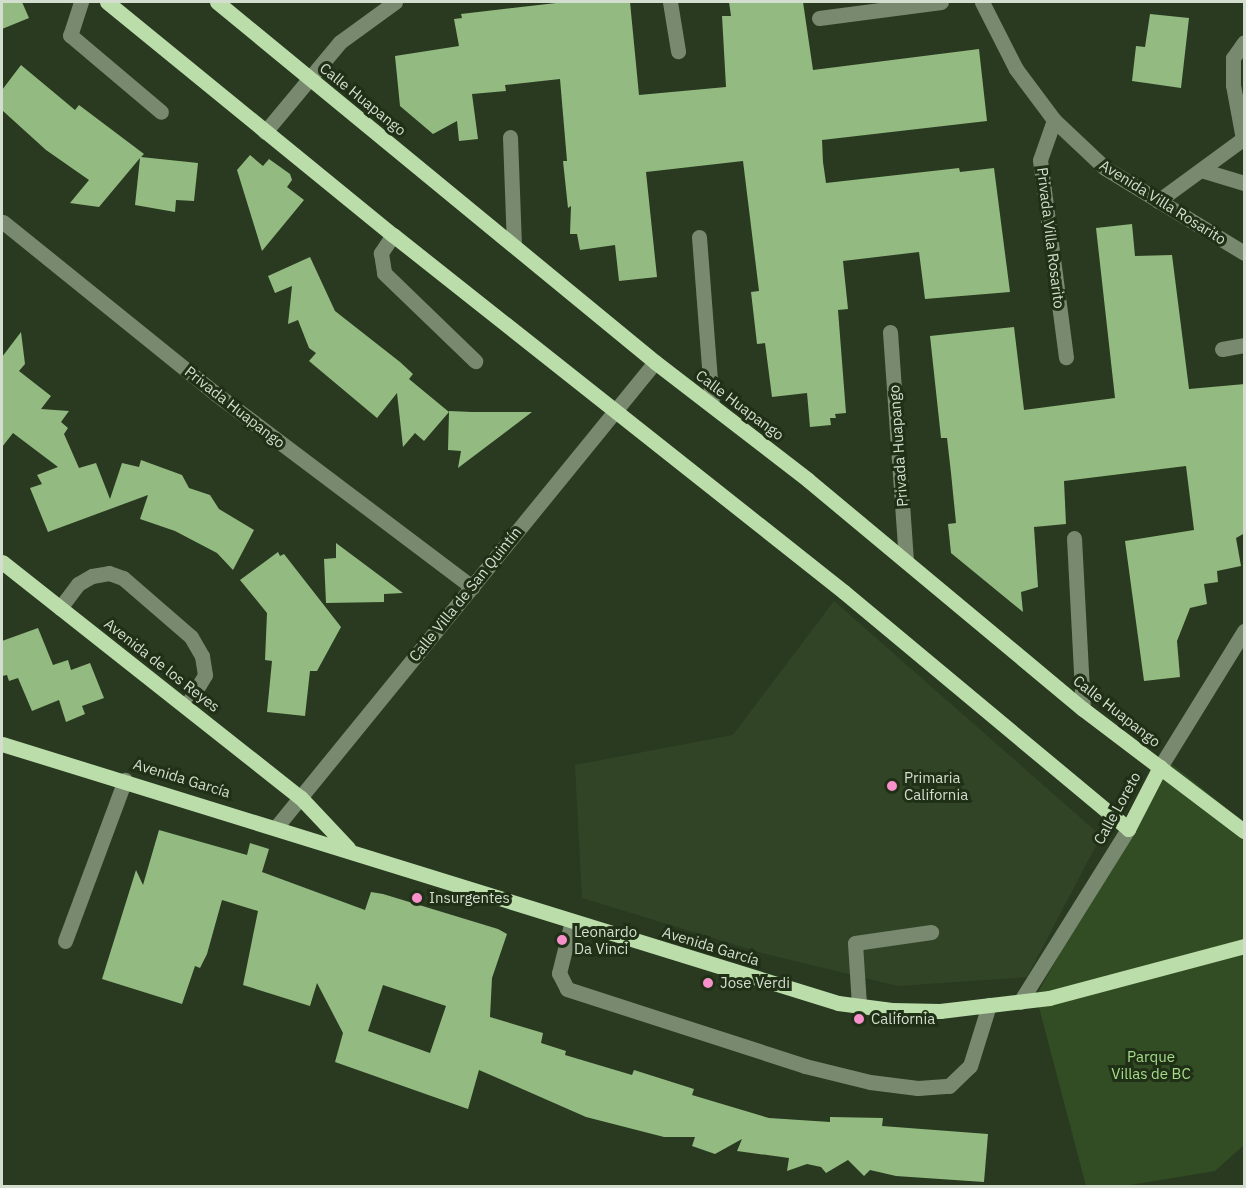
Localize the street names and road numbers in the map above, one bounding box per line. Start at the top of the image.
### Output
street label: Calle Huapango [316,59,410,139]
street label: Avenida Villa Rosarito [1096,156,1230,248]
street label: Privada Villa Rosarito [1033,166,1069,310]
street label: Privada Huapango [181,362,289,452]
street label: Calle Huapango [692,366,788,444]
street label: Privada Huapango [885,384,911,508]
street label: Calle Villa de San Quintín [405,523,525,665]
street label: Avenida de los Reyes [101,614,223,716]
street label: Calle Huapango [1070,671,1164,751]
street label: Avenida García [131,755,233,801]
street label: Calle Loreto [1090,769,1144,847]
street label: Avenida García [660,923,762,969]

